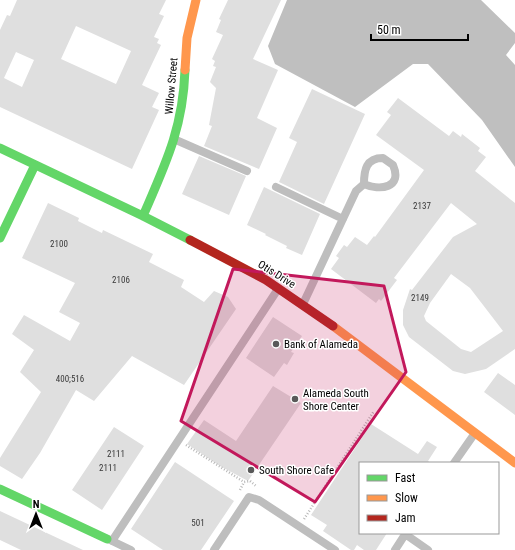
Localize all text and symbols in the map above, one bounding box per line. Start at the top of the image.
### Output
scale bar [371,16,468,42]
text: 50 m [377,23,401,37]
street label: Willow Street [163,57,180,115]
house number: 2137 [413,201,431,211]
house number: 2100 [50,239,68,249]
street label: Otis Drive [256,258,298,291]
house number: 2106 [112,275,130,285]
house number: 2149 [411,293,429,303]
place label: Bank of Alameda [284,338,358,351]
marker: Bank of Alameda [271,339,281,349]
house number: 400;516 [56,374,84,384]
place label: Alameda South Shore Center [303,387,369,413]
marker: Alameda South Shore Center [290,394,300,404]
house number: 2111 [107,449,125,459]
legend [359,462,499,534]
house number: 2111 [99,463,117,473]
place label: South Shore Cafe [259,464,334,477]
marker: South Shore Cafe [246,465,256,475]
text: Fast [395,471,416,485]
text: Slow [395,491,418,505]
north arrow [16,494,56,534]
text: N [33,498,40,511]
text: Jam [395,511,416,525]
house number: 501 [191,518,205,528]

